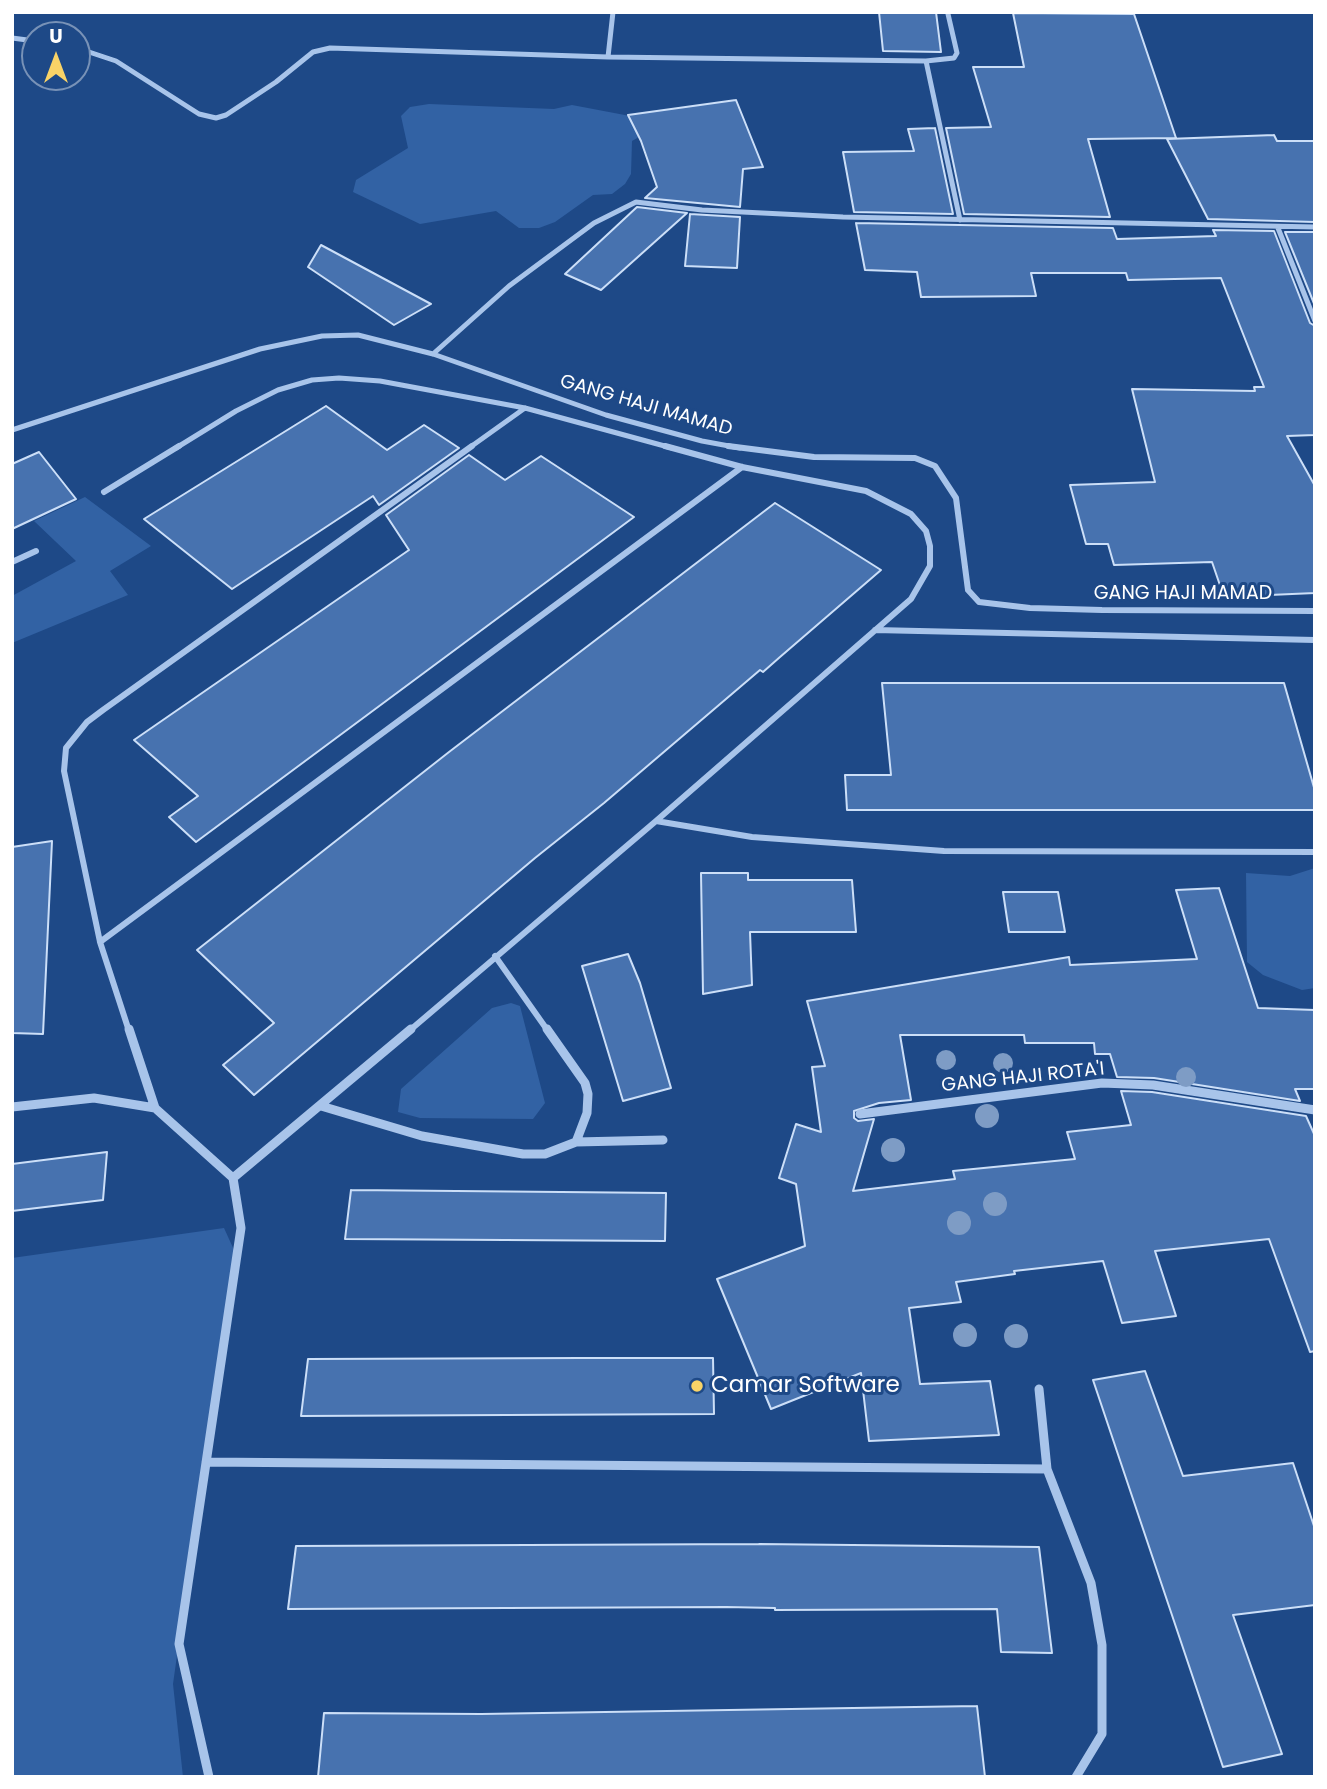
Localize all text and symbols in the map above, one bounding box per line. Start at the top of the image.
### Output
north arrow [21,21,91,91]
text: U [49,23,63,50]
street label: GANG HAJI MAMAD [557,370,735,442]
street label: GANG HAJI MAMAD [1094,583,1272,605]
street label: GANG HAJI ROTA'I [940,1058,1106,1098]
place label: Camar Software [711,1372,900,1400]
marker: Camar Software [689,1378,705,1394]

